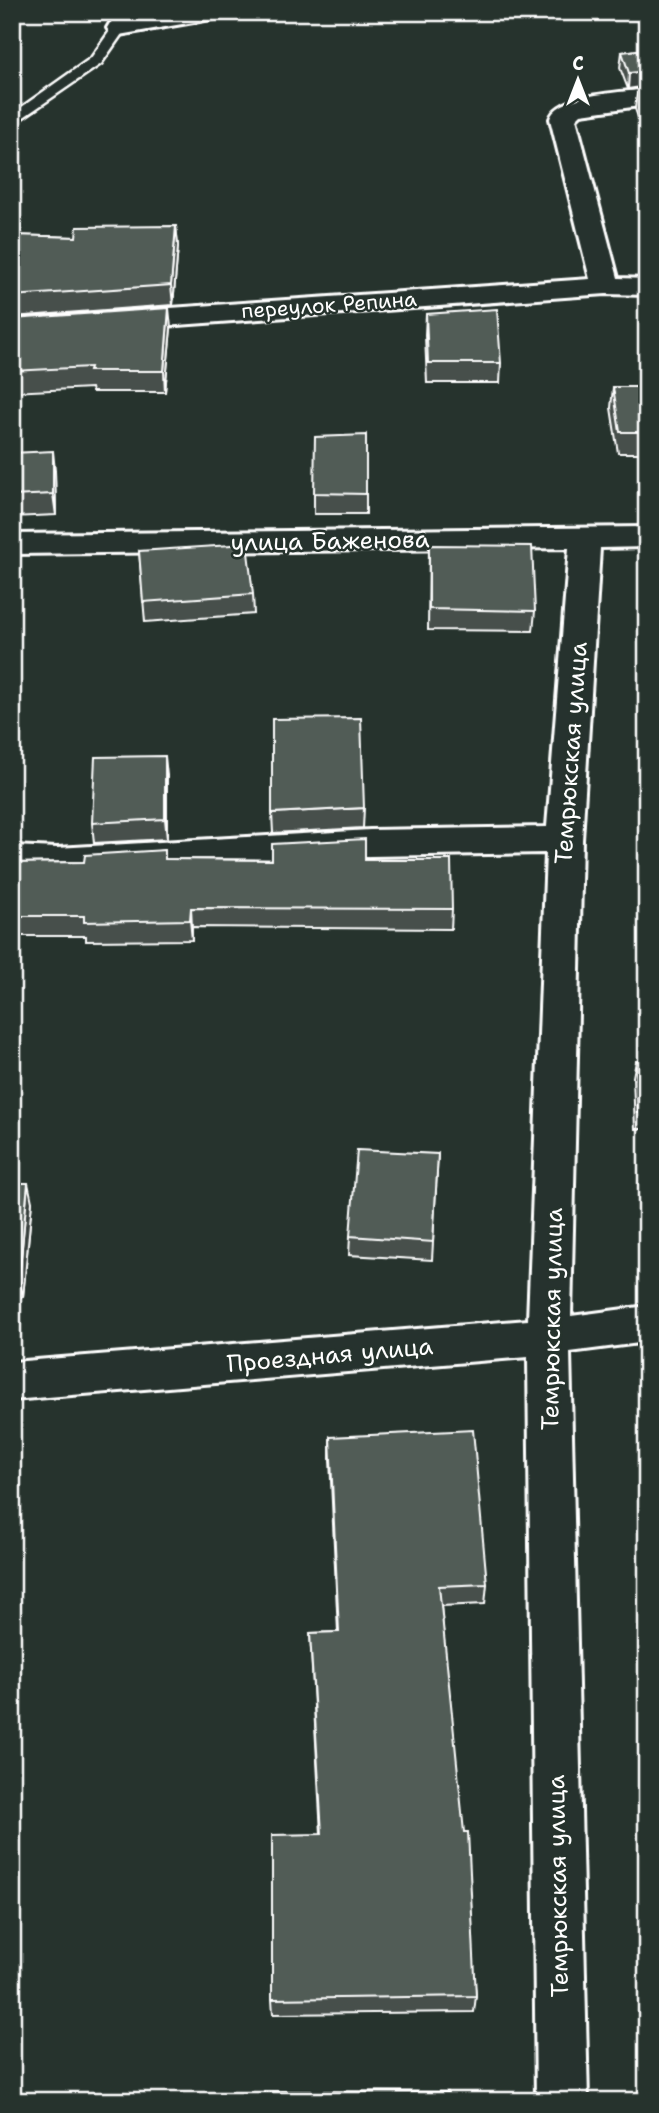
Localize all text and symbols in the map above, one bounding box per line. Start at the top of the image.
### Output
north arrow [544,46,614,116]
text: С [572,51,584,76]
street label: переулок Репина [240,285,418,325]
street label: улица Баженова [230,523,430,559]
street label: Темрюкская улица [547,641,595,865]
street label: Темрюкская улица [534,1207,570,1431]
street label: Проездная улица [226,1330,435,1380]
street label: Темрюкская улица [540,1774,576,1998]

